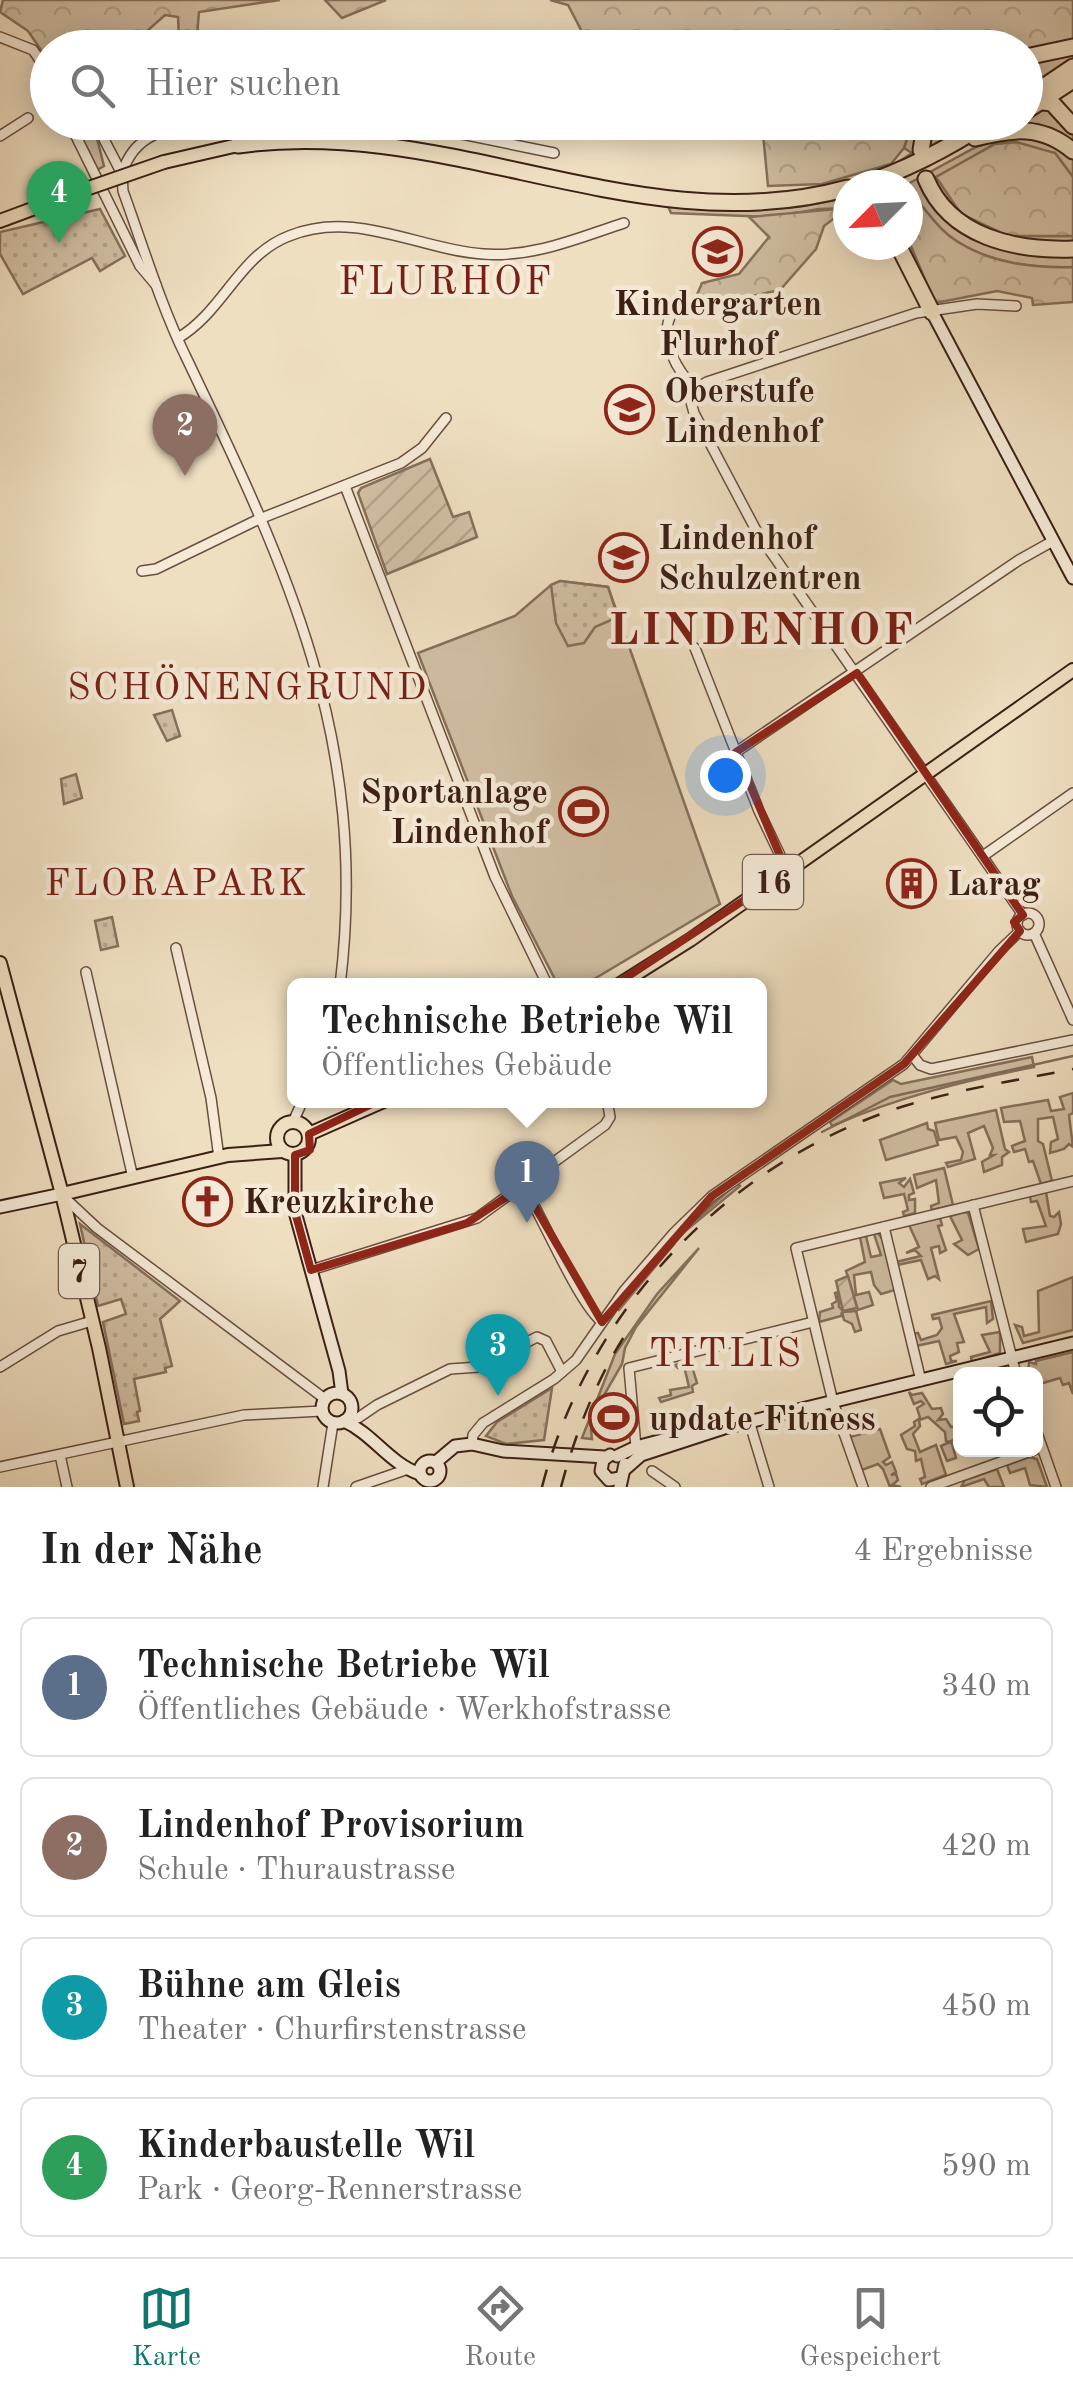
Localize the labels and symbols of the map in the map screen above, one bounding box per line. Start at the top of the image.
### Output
pin: 4 [27,160,92,243]
north arrow [833,170,923,260]
school or university icon: Kindergarten Flurhof [692,225,744,277]
district label: FLURHOF [338,264,554,304]
place label: Kindergarten Flurhof [614,288,822,363]
place label: Oberstufe Lindenhof [664,375,824,450]
school or university icon: Oberstufe Lindenhof [603,384,655,436]
pin: 2 [152,394,218,476]
place label: Lindenhof Schulzentren [658,522,862,597]
school or university icon: Lindenhof Schulzentren [597,531,649,583]
district label: LINDENHOF [609,610,915,655]
district label: SCHÖNENGRUND [67,664,429,708]
your location [700,750,751,801]
place label: Sportanlage Lindenhof [360,776,551,851]
sports icon: Sportanlage Lindenhof [557,785,609,837]
road number: 16 [743,855,803,909]
building icon: Larag [886,857,938,909]
district label: FLORAPARK [45,866,309,904]
place label: Larag [947,868,1041,903]
pin: 1 [494,1140,560,1223]
church icon: Kreuzkirche [182,1175,234,1227]
place label: Kreuzkirche [243,1186,435,1221]
road number: 7 [59,1244,99,1298]
pin: 3 [466,1314,530,1396]
district label: TITLIS [648,1336,804,1376]
sports icon: update Fitness [588,1392,640,1444]
place label: update Fitness [649,1403,876,1438]

